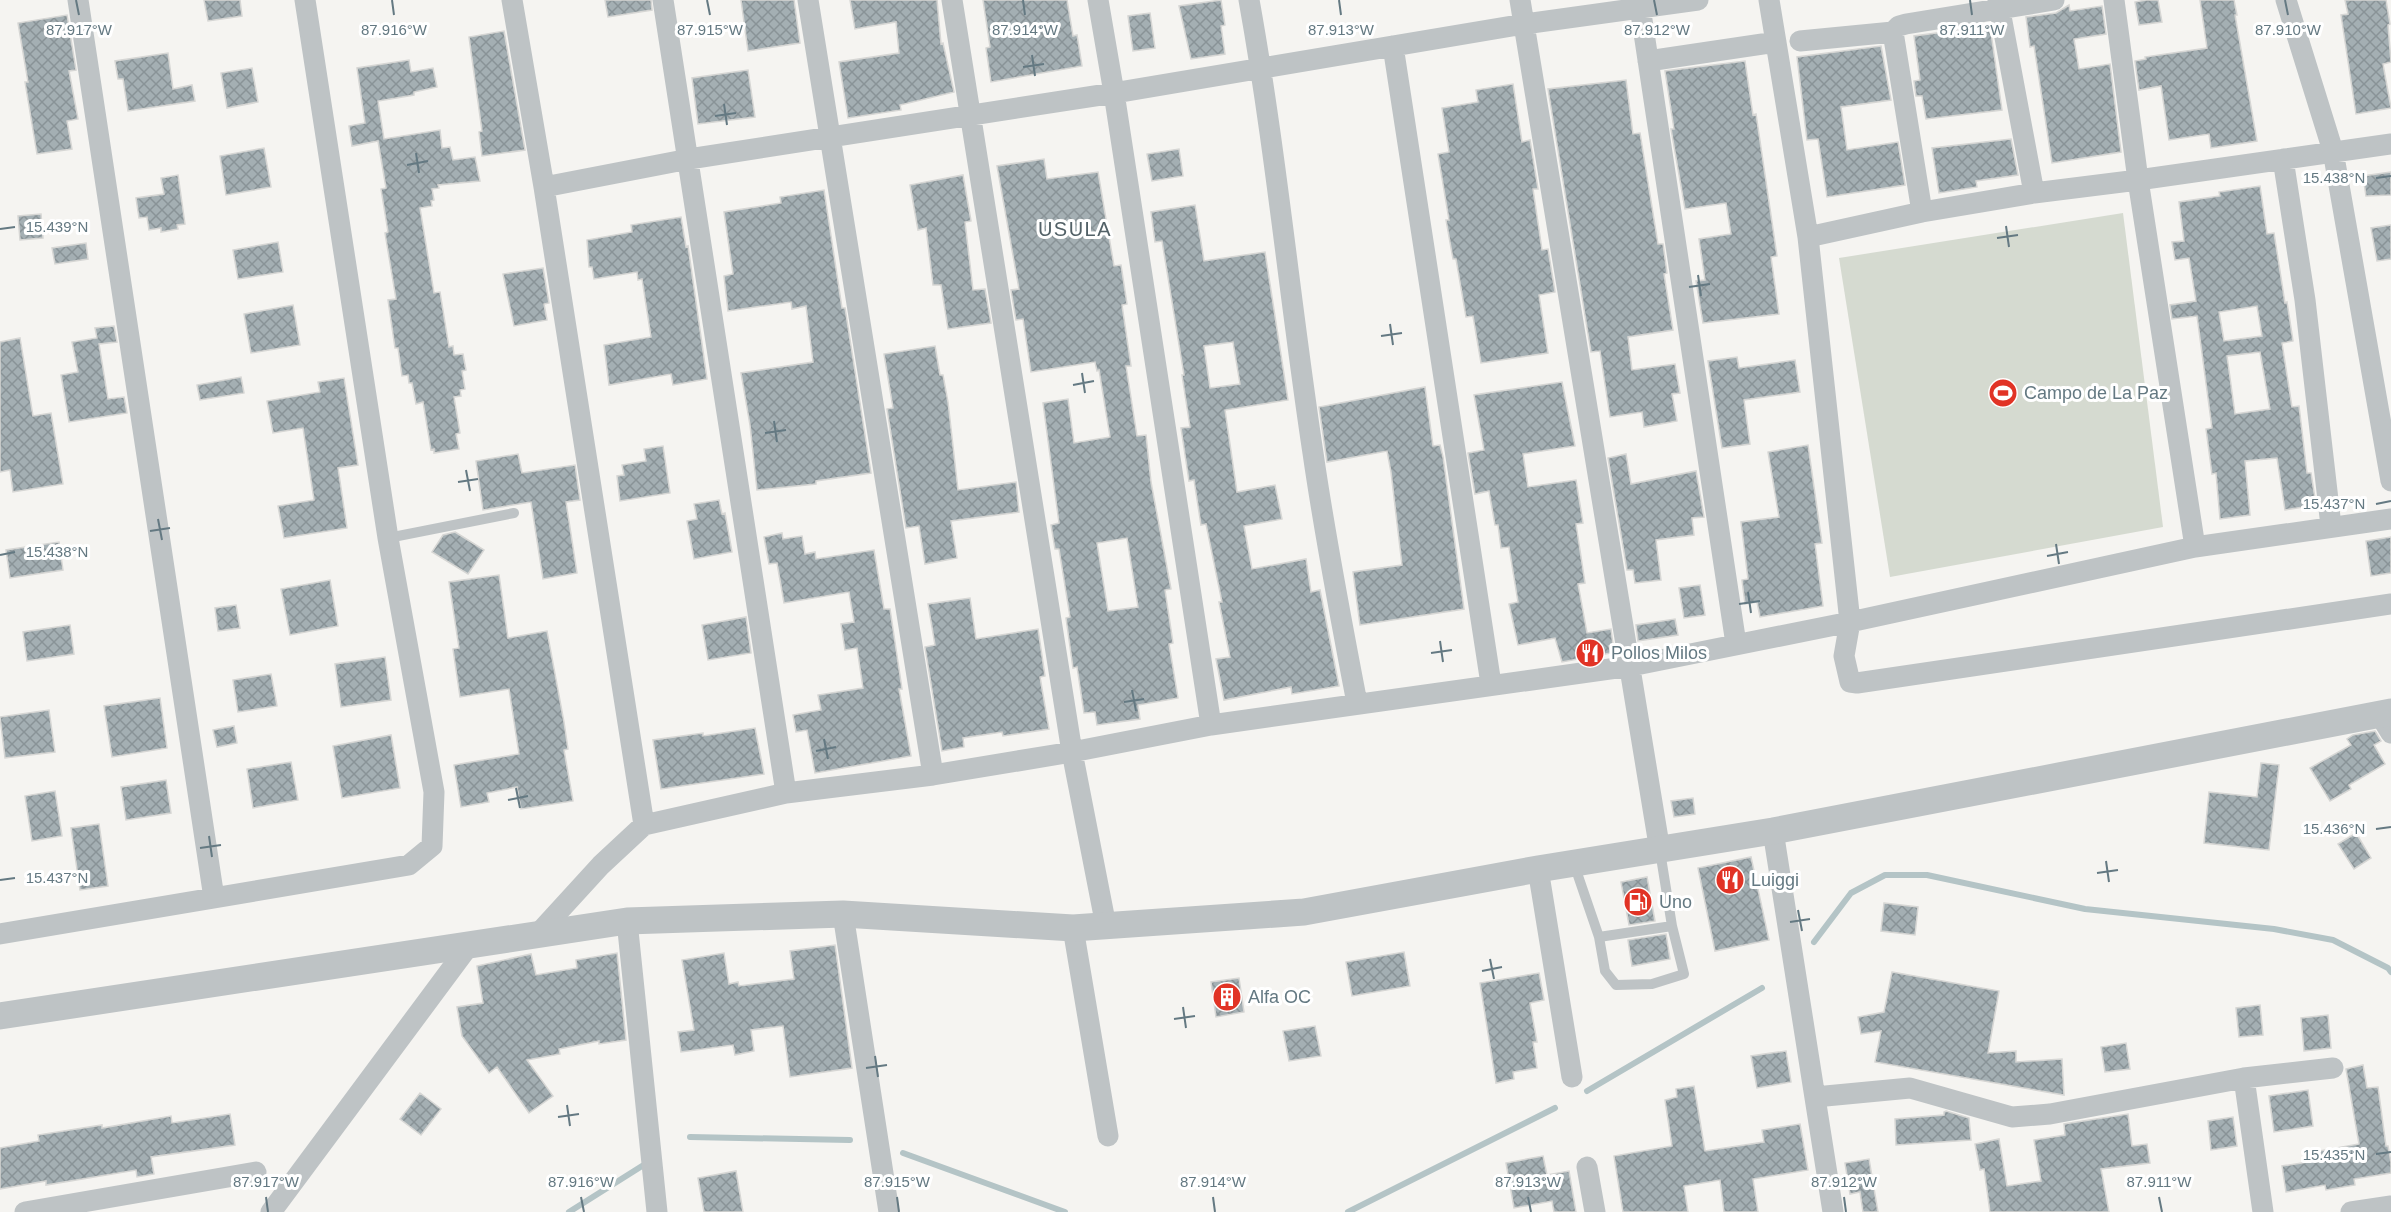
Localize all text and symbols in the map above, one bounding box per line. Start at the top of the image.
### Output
text: 87.917°W [46,21,113,38]
text: 87.916°W [361,21,428,38]
text: 87.915°W [677,21,744,38]
text: 87.914°W [992,21,1059,38]
text: 87.913°W [1308,21,1375,38]
text: 87.912°W [1624,21,1691,38]
text: 87.911°W [1940,21,2005,38]
text: 87.910°W [2255,21,2322,38]
text: 15.438°N [2303,169,2365,186]
text: 15.439°N [26,218,88,235]
district label: USULA [1038,218,1112,240]
sports icon: Campo de La Paz [1987,377,2019,409]
place label: Campo de La Paz [2024,383,2168,403]
text: 15.437°N [2303,495,2365,512]
text: 15.438°N [26,543,88,560]
restaurant icon: Pollos Milos [1574,637,1606,669]
place label: Pollos Milos [1611,643,1707,663]
text: 15.436°N [2303,820,2365,837]
restaurant icon: Luiggi [1714,864,1746,896]
text: 15.437°N [26,869,88,886]
place label: Luiggi [1751,870,1799,890]
fuel station icon: Uno [1622,886,1654,918]
place label: Uno [1659,892,1692,912]
building icon: Alfa OC [1211,981,1243,1013]
place label: Alfa OC [1248,987,1311,1007]
text: 15.435°N [2303,1146,2365,1163]
text: 87.917°W [233,1173,300,1190]
text: 87.916°W [548,1173,615,1190]
text: 87.915°W [864,1173,931,1190]
text: 87.914°W [1180,1173,1247,1190]
text: 87.913°W [1495,1173,1562,1190]
text: 87.912°W [1811,1173,1878,1190]
text: 87.911°W [2127,1173,2192,1190]

